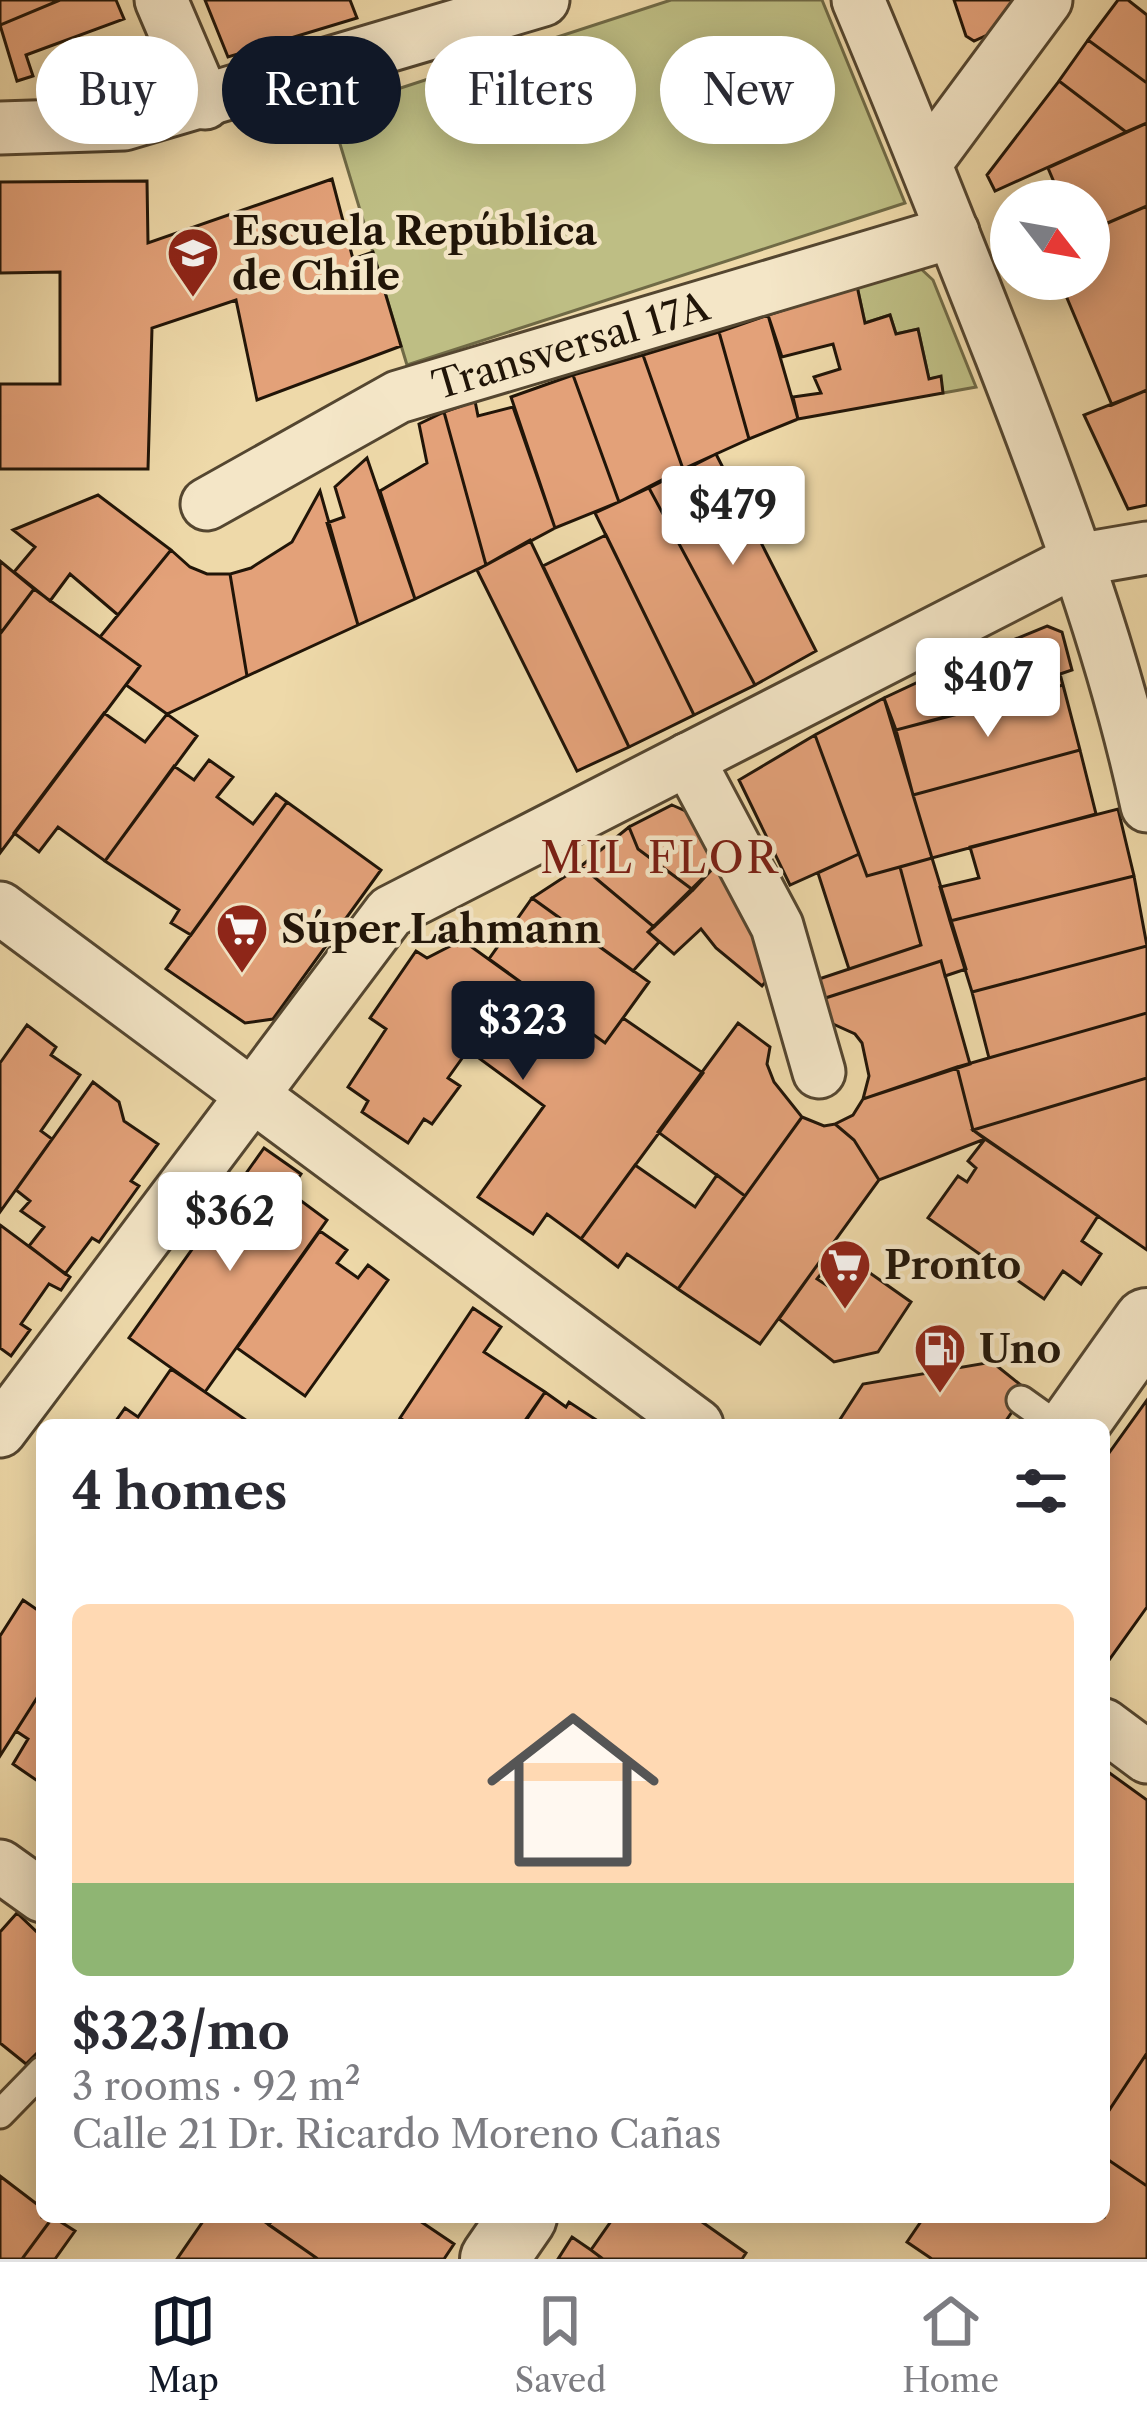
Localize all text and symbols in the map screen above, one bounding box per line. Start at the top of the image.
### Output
chip: Buy [36,36,198,144]
chip: Rent [222,36,401,144]
chip: Filters [425,36,636,144]
chip: New [660,36,835,144]
north arrow [990,180,1110,300]
map controls [990,180,1110,300]
place label: Escuela República de Chile [232,207,597,300]
school or university icon: Escuela República de Chile [165,225,221,299]
street label: Transversal 17A [427,282,716,409]
pin: $479 [662,466,804,568]
text: $479 [689,481,777,529]
pin: $407 [917,638,1059,740]
text: $407 [943,653,1033,701]
district label: MIL FLOR [540,832,780,884]
supermarket icon: Súper Lahmann [214,901,270,975]
place label: Súper Lahmann [281,905,601,953]
pin: $323 [452,981,594,1083]
text: $323 [479,996,567,1044]
pin: $362 [159,1172,301,1274]
text: $362 [185,1187,275,1235]
supermarket icon: Pronto [817,1237,873,1311]
place label: Pronto [884,1241,1021,1289]
fuel station icon: Uno [912,1321,968,1395]
place label: Uno [979,1325,1061,1373]
icon: filters [1008,1458,1074,1524]
text: 4 homes [72,1460,287,1522]
icon: home [465,1682,681,1898]
text: $323/mo [72,2000,290,2062]
text: 3 rooms · 92 m² [72,2062,361,2110]
text: Calle 21 Dr. Ricardo Moreno Cañas [72,2110,722,2158]
tab: Map [148,2288,219,2401]
tab: Saved [515,2288,606,2401]
tab: Home [902,2288,999,2401]

